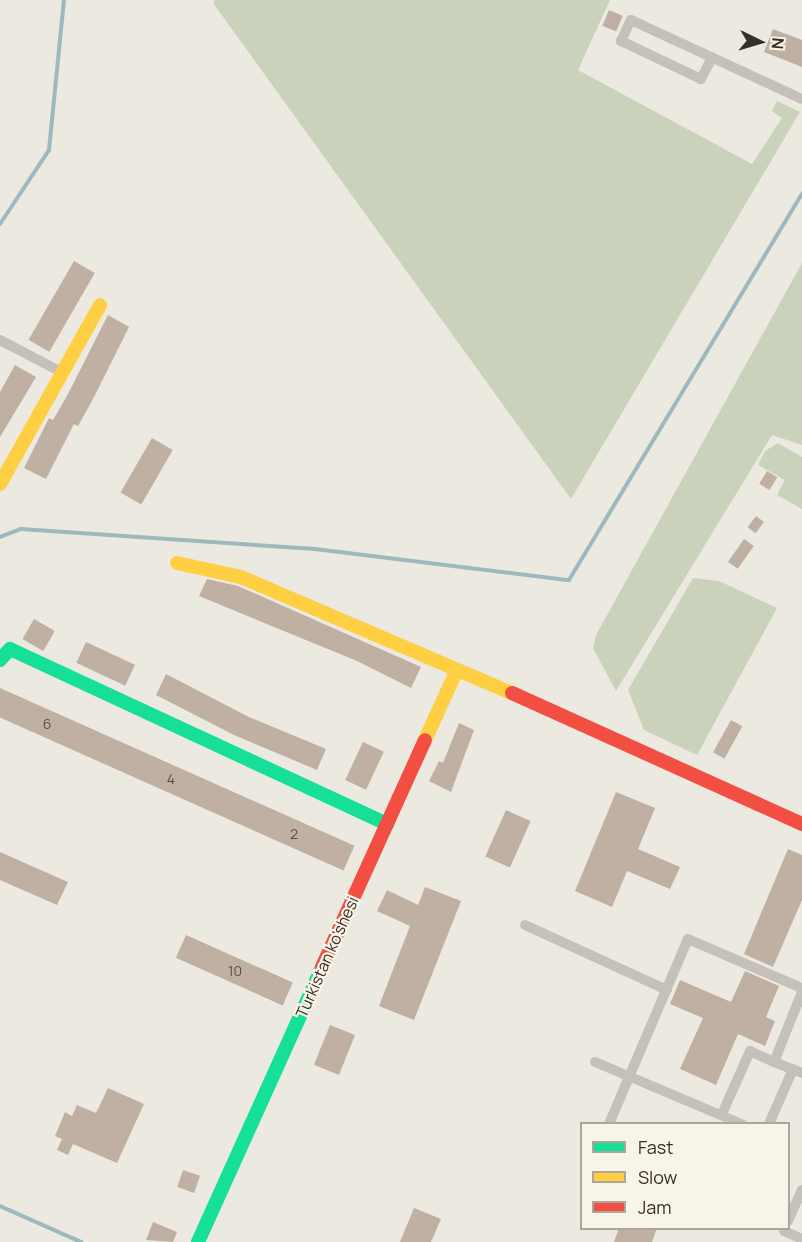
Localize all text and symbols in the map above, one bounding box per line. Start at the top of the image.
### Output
north arrow [730,12,790,72]
text: N [766,37,789,50]
house number: 6 [43,716,51,732]
house number: 4 [167,771,175,787]
house number: 2 [290,826,298,842]
street label: Turkistan ko'shesi [292,894,362,1020]
house number: 10 [228,963,242,979]
legend [580,1122,790,1230]
text: Fast [638,1135,673,1159]
text: Slow [638,1165,677,1189]
text: Jam [638,1195,672,1219]

